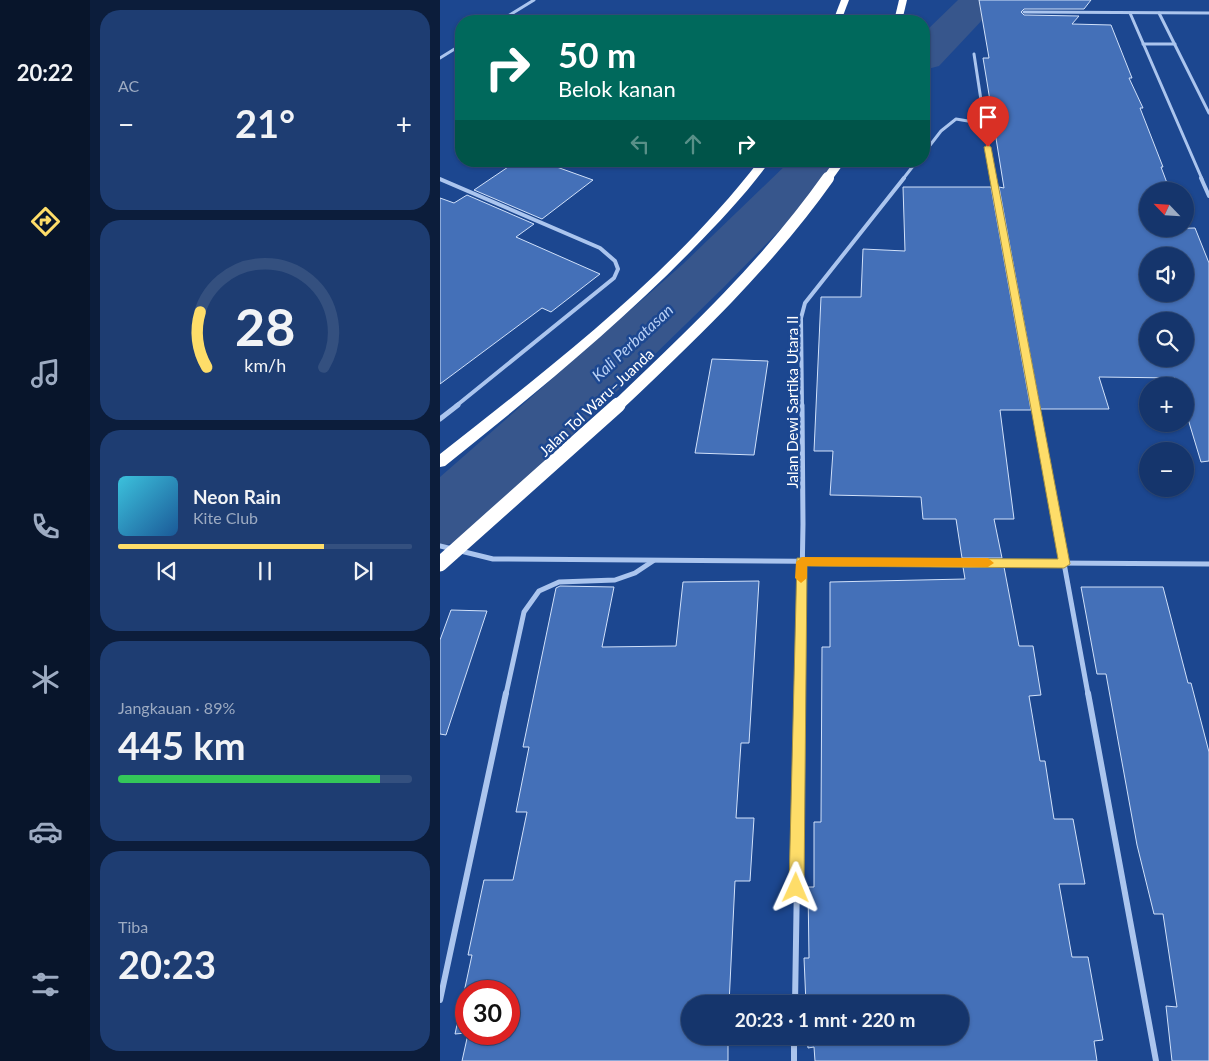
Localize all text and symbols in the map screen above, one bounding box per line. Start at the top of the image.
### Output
text: 50 m [558,33,636,75]
icon: right [475,35,540,100]
text: 20:22 [17,59,73,86]
text: Belok kanan [558,75,676,102]
text: AC [118,76,139,95]
pin [967,96,1009,147]
text: 21° [235,100,295,146]
icon: arrive [974,103,1002,131]
text: − [118,107,134,141]
text: + [396,107,412,141]
icon: left [626,130,654,158]
icon: ahead [679,130,707,158]
icon: right [732,130,760,158]
north arrow [1139,182,1194,238]
map controls [1139,182,1194,497]
icon: directions [28,204,63,239]
button: sound [1139,247,1194,302]
text: 28 [235,295,295,357]
water label: Kali Perbatasan [588,300,676,384]
button: search [1139,312,1194,367]
street label: Jalan Dewi Sartika Utara II [783,316,801,488]
street label: Jalan Tol Waru–Juanda [535,344,657,460]
text: km/h [244,354,286,376]
icon: music [28,356,63,391]
button: + [1139,377,1194,432]
button: − [1139,442,1194,497]
text: Neon Rain [193,485,281,508]
text: Kite Club [193,508,258,527]
icon: phone [28,509,63,544]
icon: previous [153,557,181,585]
icon: pause [251,557,279,585]
icon: next [349,557,377,585]
icon: climate [28,662,63,697]
text: Jangkauan · 89% [118,698,235,717]
text: 445 km [118,722,246,768]
icon: car [28,814,63,849]
position arrow [769,861,821,913]
text: Tiba [118,917,148,936]
text: 20:23 [118,941,216,987]
icon: filters [28,967,63,1002]
speed limit sign: 30 [455,980,520,1045]
text: 20:23 · 1 mnt · 220 m [735,1008,915,1031]

